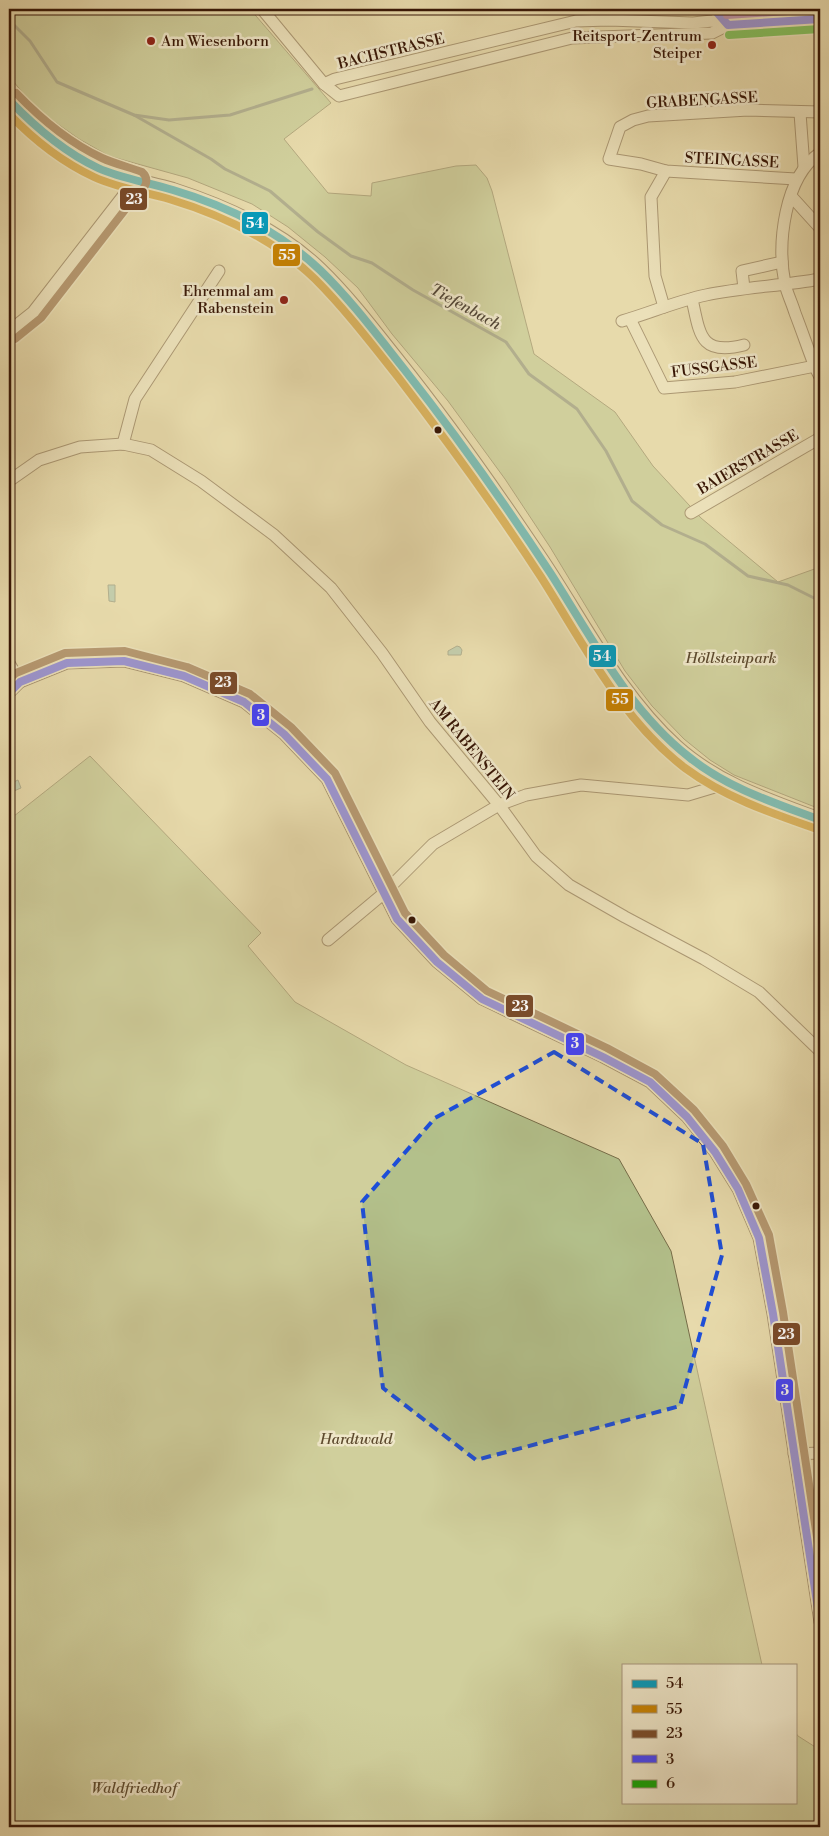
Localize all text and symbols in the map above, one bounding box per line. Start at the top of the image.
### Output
place label: Reitsport-Zentrum Steiper [572,27,703,63]
street label: BACHSTRASSE [335,29,446,74]
place label: Am Wiesenborn [160,32,269,51]
marker: Am Wiesenborn [145,35,157,47]
marker: Reitsport-Zentrum Steiper [706,39,718,51]
street label: GRABENGASSE [646,88,758,113]
street label: STEINGASSE [684,149,780,172]
line badge: 23 [119,187,148,211]
text: 23 [125,191,143,209]
line badge: 54 [241,211,269,235]
text: 54 [246,215,264,233]
line badge: 55 [272,243,301,267]
text: 55 [278,247,296,265]
water label: Tiefenbach [427,279,504,335]
place label: Ehrenmal am Rabenstein [183,282,274,318]
marker: Ehrenmal am Rabenstein [278,294,290,306]
street label: FUSSGASSE [670,353,758,382]
unlabelled marker [433,425,443,435]
street label: BAIERSTRASSE [693,426,802,500]
line badge: 54 [588,644,617,668]
text: 54 [593,648,611,666]
park label: Höllsteinpark [685,649,777,668]
line badge: 23 [209,671,238,695]
text: 23 [214,674,232,692]
line badge: 55 [605,688,634,712]
text: 55 [611,691,629,709]
street label: AM RABENSTEIN [424,694,518,804]
line badge: 3 [251,703,270,727]
text: 3 [257,707,265,725]
unlabelled marker [407,915,417,925]
line badge: 23 [505,994,534,1018]
text: 23 [511,998,529,1016]
line badge: 3 [565,1032,585,1056]
text: 3 [571,1035,579,1053]
unlabelled marker [751,1201,761,1211]
line badge: 23 [772,1322,801,1346]
text: 23 [777,1326,795,1344]
line badge: 3 [775,1378,794,1402]
text: 3 [781,1382,789,1400]
park label: Hardtwald [319,1430,393,1449]
legend [622,1664,796,1804]
text: 54 [666,1674,684,1693]
text: 55 [666,1700,683,1719]
text: 23 [666,1724,683,1743]
text: 3 [666,1750,674,1769]
text: 6 [666,1774,675,1793]
park label: Waldfriedhof [91,1779,181,1798]

